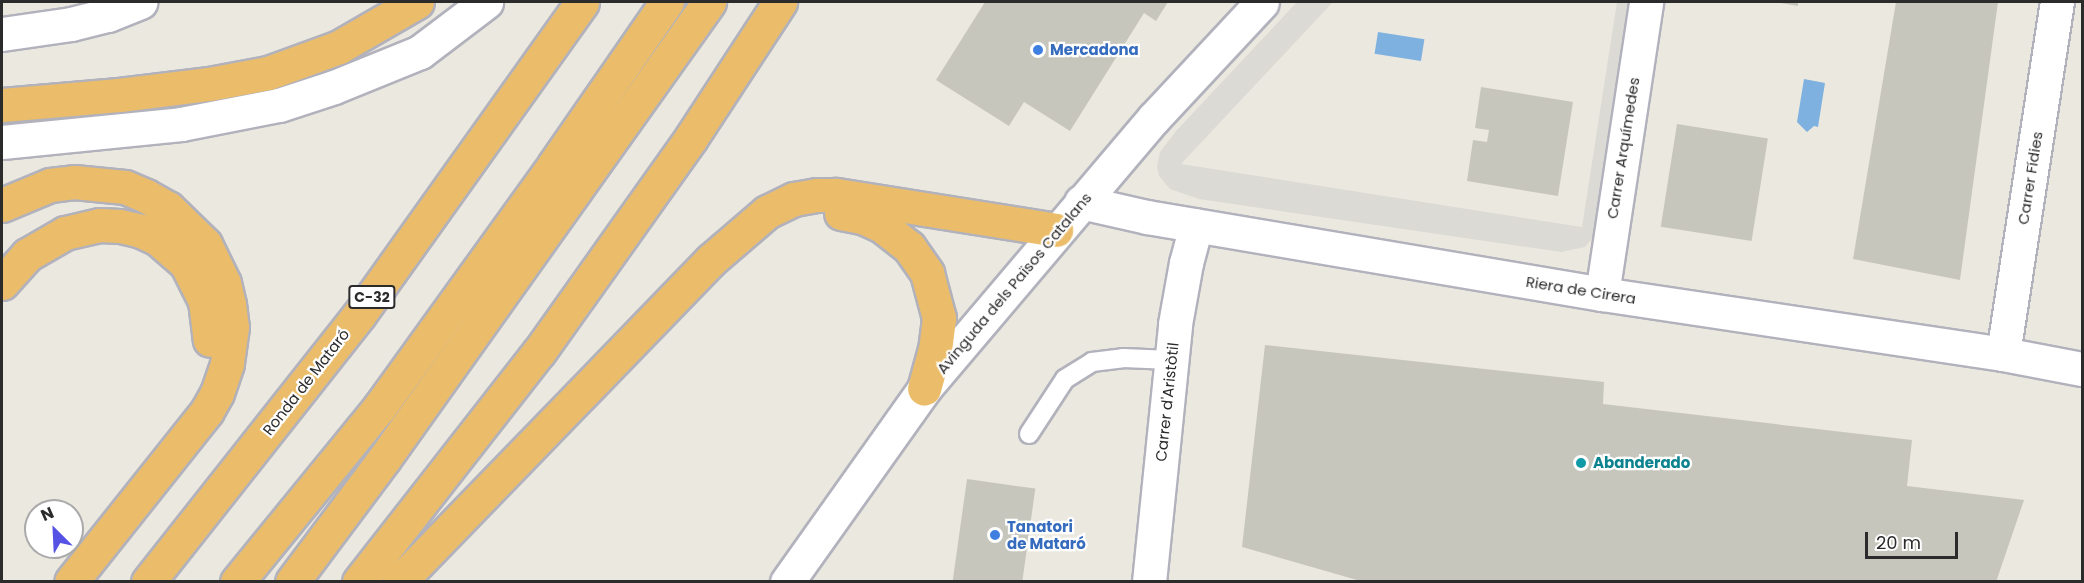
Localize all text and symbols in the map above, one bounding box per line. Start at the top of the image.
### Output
place label: Mercadona [1050,41,1139,59]
marker: Mercadona [1031,43,1045,57]
street label: Carrer Arquímedes [1603,76,1643,220]
street label: Carrer Fídies [2014,130,2046,226]
street label: Avinguda dels Països Catalans [933,189,1095,377]
street label: Riera de Cirera [1525,272,1637,308]
road number: C-32 [348,286,396,308]
street label: Ronda de Mataró [259,325,353,439]
street label: Carrer d'Aristòtil [1152,342,1182,462]
place label: Abanderado [1593,454,1690,472]
marker: Abanderado [1574,456,1588,470]
north arrow [24,499,84,559]
text: N [37,501,57,527]
place label: Tanatori de Mataró [1007,517,1086,552]
scale bar [1868,520,1961,558]
marker: Tanatori de Mataró [988,528,1002,542]
text: 20 m [1876,530,1921,555]

